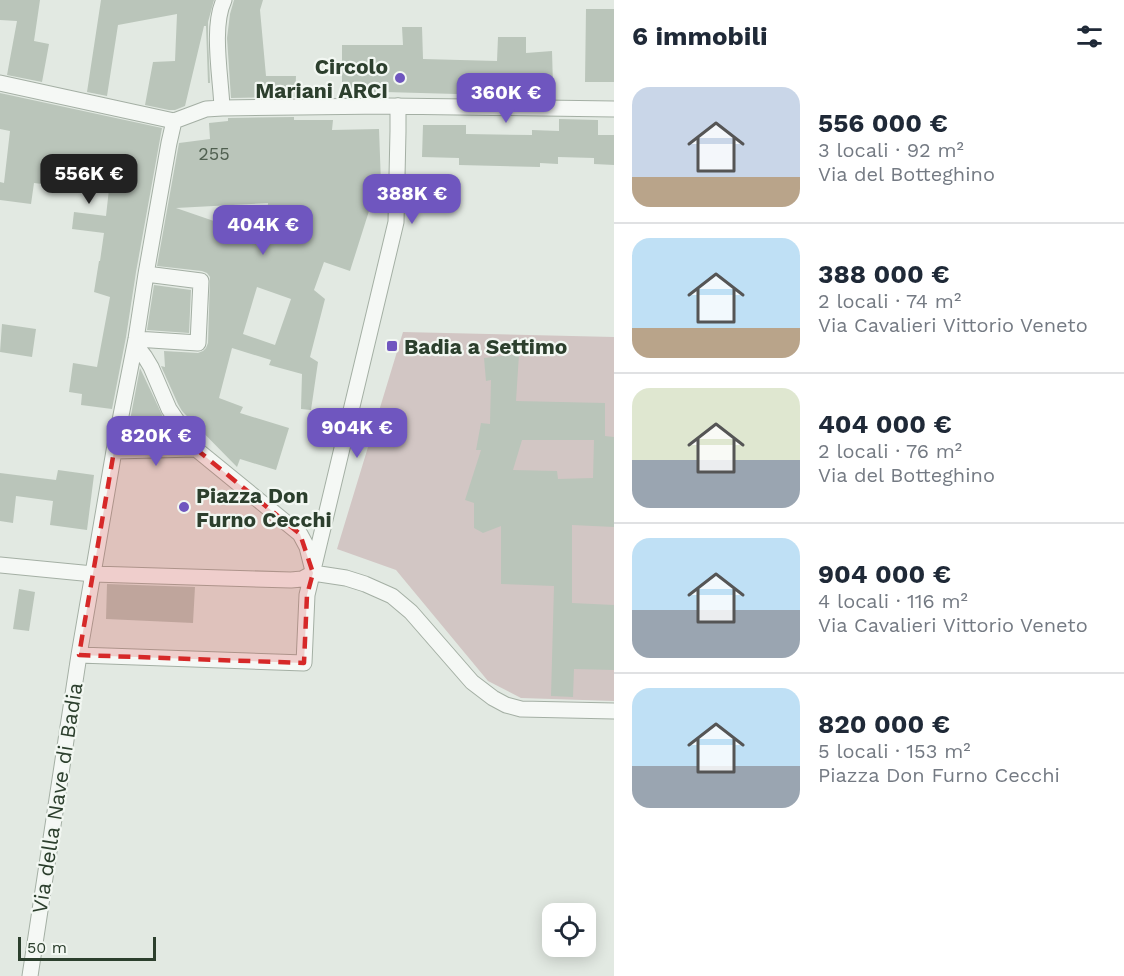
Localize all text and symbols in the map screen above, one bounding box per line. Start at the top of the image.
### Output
icon: filters [1073,20,1106,53]
text: 6 immobili [632,21,767,51]
place label: Circolo Mariani ARCI [255,54,388,103]
marker: Circolo Mariani ARCI [393,71,407,85]
pin: 360K € [457,73,555,124]
text: 360K € [471,80,541,104]
text: 556 000 € [818,108,948,138]
icon: home [680,111,752,183]
text: 3 locali · 92 m² [818,138,964,162]
house number: 255 [198,143,230,164]
pin: 556K € [40,154,138,205]
text: 556K € [54,161,124,185]
text: Via del Botteghino [818,162,995,186]
pin: 388K € [363,174,461,225]
text: 388K € [377,181,447,205]
pin: 404K € [214,205,312,256]
text: 404K € [227,212,299,236]
text: 388 000 € [818,259,949,289]
icon: home [680,262,752,334]
text: 2 locali · 74 m² [818,289,961,313]
text: Via Cavalieri Vittorio Veneto [818,313,1088,337]
place label: Badia a Settimo [404,334,567,359]
marker: Badia a Settimo [385,339,399,353]
pin: 904K € [308,408,406,459]
text: 404 000 € [818,409,952,439]
icon: home [680,412,752,484]
text: 904K € [321,415,393,439]
pin: 820K € [107,416,205,467]
text: 820K € [121,423,191,447]
text: 2 locali · 76 m² [818,439,962,463]
text: Via del Botteghino [818,463,995,487]
place label: Piazza Don Furno Cecchi [196,483,332,532]
marker: Piazza Don Furno Cecchi [177,500,191,514]
text: 904 000 € [818,559,951,589]
icon: home [680,562,752,634]
text: 4 locali · 116 m² [818,589,968,613]
text: Via Cavalieri Vittorio Veneto [818,613,1088,637]
street label: Via della Nave di Badia [26,681,88,915]
text: 820 000 € [818,709,950,739]
icon: home [680,712,752,784]
text: 5 locali · 153 m² [818,739,971,763]
text: Piazza Don Furno Cecchi [818,763,1060,787]
map controls [542,903,596,957]
button: locate [542,903,596,957]
scale bar [18,934,156,962]
text: 50 m [27,938,67,957]

